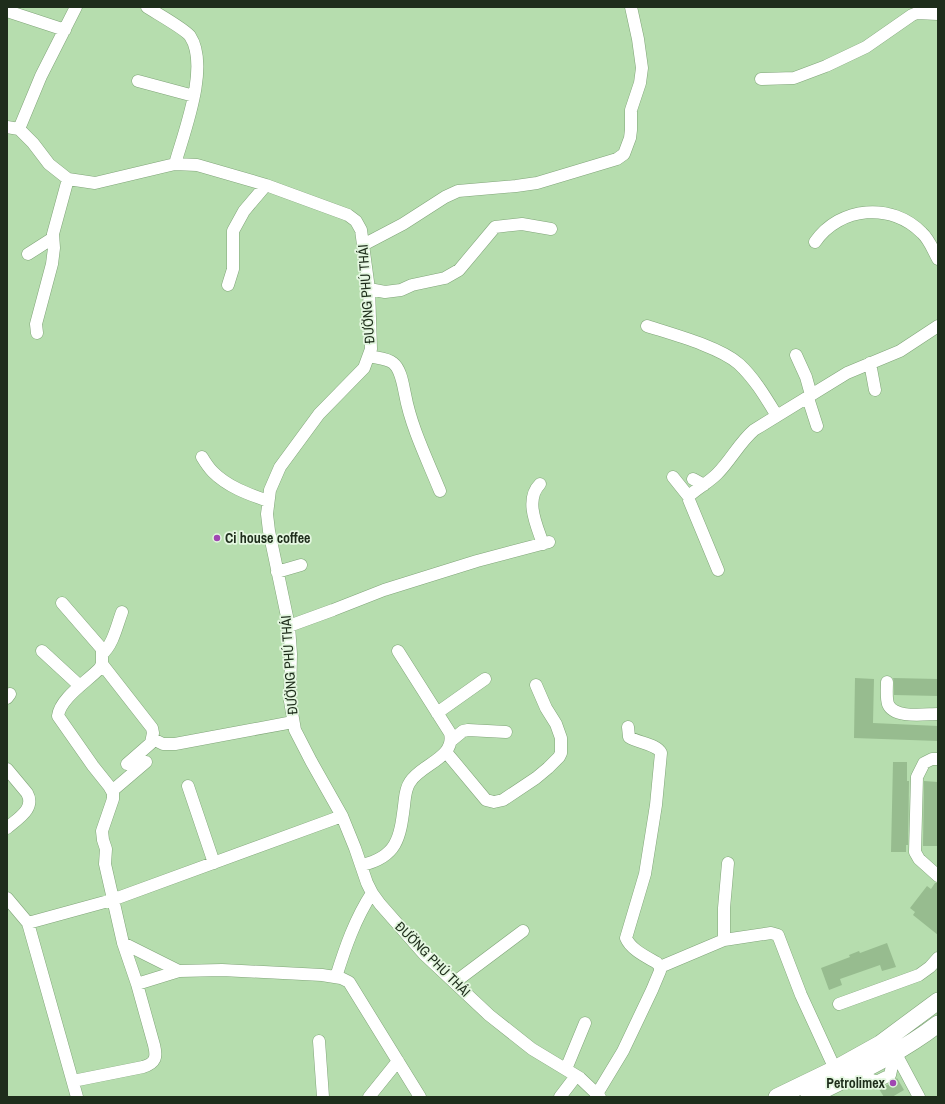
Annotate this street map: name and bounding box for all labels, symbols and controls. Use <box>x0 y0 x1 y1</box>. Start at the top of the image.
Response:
street label: ĐƯỜNG PHÚ THÁI <box>354 244 378 344</box>
place label: Ci house coffee <box>225 529 310 547</box>
marker: Ci house coffee <box>212 533 222 543</box>
street label: ĐƯỜNG PHÚ THÁI <box>277 615 301 715</box>
street label: ĐƯỜNG PHÚ THÁI <box>392 918 474 1000</box>
place label: Petrolimex <box>826 1074 886 1092</box>
marker: Petrolimex <box>888 1078 898 1088</box>

